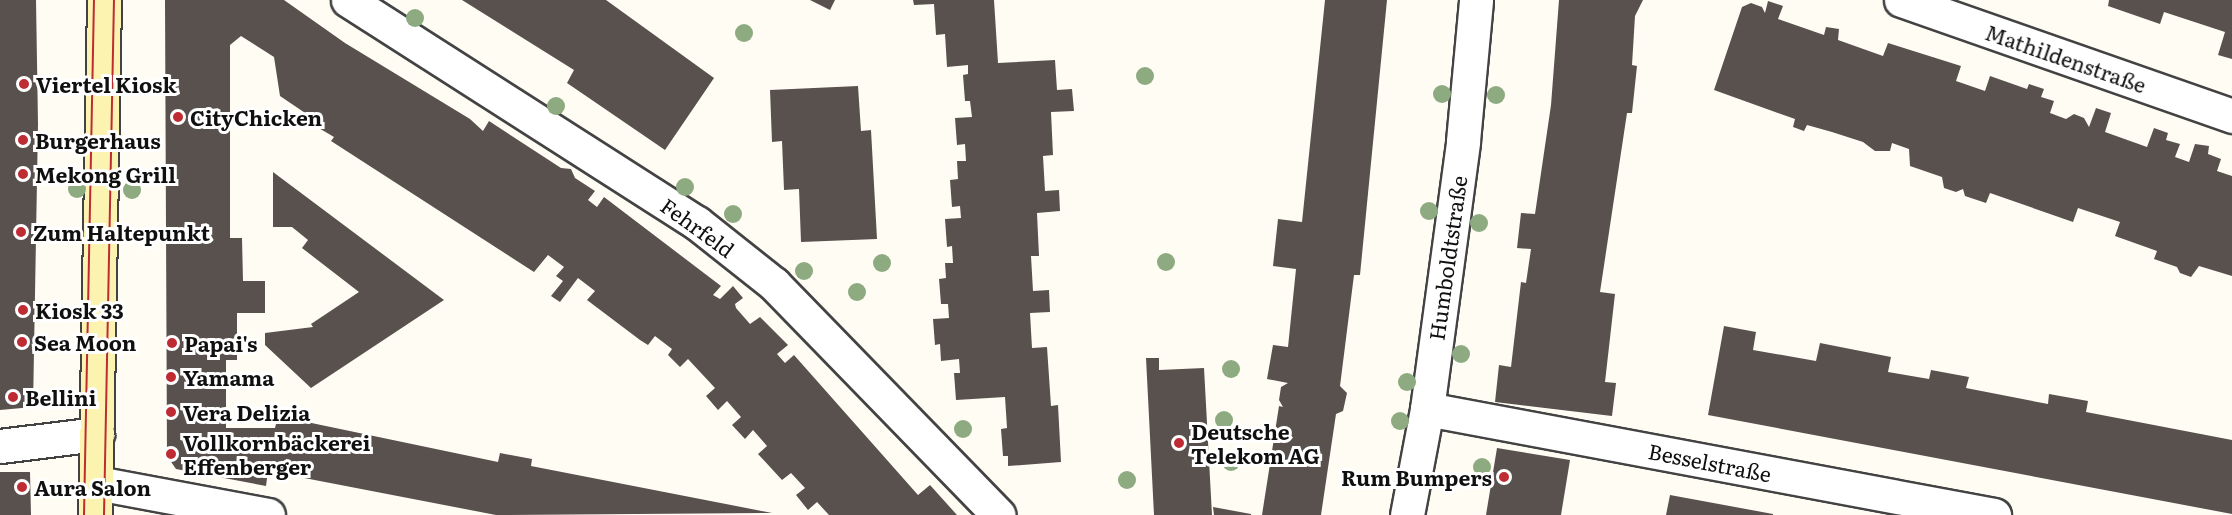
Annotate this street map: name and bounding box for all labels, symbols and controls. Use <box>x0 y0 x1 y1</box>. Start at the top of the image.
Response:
street label: Mathildenstraße <box>1982 19 2150 97</box>
place label: Viertel Kiosk <box>36 71 177 97</box>
marker: Viertel Kiosk <box>17 77 31 91</box>
place label: CityChicken <box>190 104 322 130</box>
marker: CityChicken <box>171 110 185 124</box>
place label: Burgerhaus <box>35 127 161 153</box>
marker: Burgerhaus <box>16 133 30 147</box>
place label: Mekong Grill <box>35 161 176 187</box>
marker: Mekong Grill <box>16 167 30 181</box>
street label: Humboldtstraße <box>1423 174 1471 342</box>
street label: Fehrfeld <box>656 192 740 262</box>
place label: Zum Haltepunkt <box>33 219 210 245</box>
marker: Zum Haltepunkt <box>14 225 28 239</box>
place label: Kiosk 33 <box>35 297 124 323</box>
marker: Kiosk 33 <box>16 303 30 317</box>
place label: Sea Moon <box>34 329 136 355</box>
place label: Papai's <box>184 330 258 356</box>
marker: Sea Moon <box>15 335 29 349</box>
marker: Papai's <box>165 336 179 350</box>
place label: Yamama <box>183 364 274 390</box>
marker: Yamama <box>164 370 178 384</box>
place label: Bellini <box>25 384 96 410</box>
marker: Bellini <box>6 390 20 404</box>
place label: Vera Delizia <box>183 399 310 425</box>
marker: Vera Delizia <box>164 405 178 419</box>
place label: Deutsche Telekom AG <box>1191 418 1320 468</box>
place label: Vollkornbäckerei Effenberger <box>183 429 370 479</box>
marker: Deutsche Telekom AG <box>1172 436 1186 450</box>
street label: Besselstraße <box>1646 438 1774 486</box>
marker: Vollkornbäckerei Effenberger <box>164 447 178 461</box>
place label: Rum Bumpers <box>1341 464 1492 490</box>
marker: Rum Bumpers <box>1497 470 1511 484</box>
place label: Aura Salon <box>34 474 151 500</box>
marker: Aura Salon <box>15 480 29 494</box>

